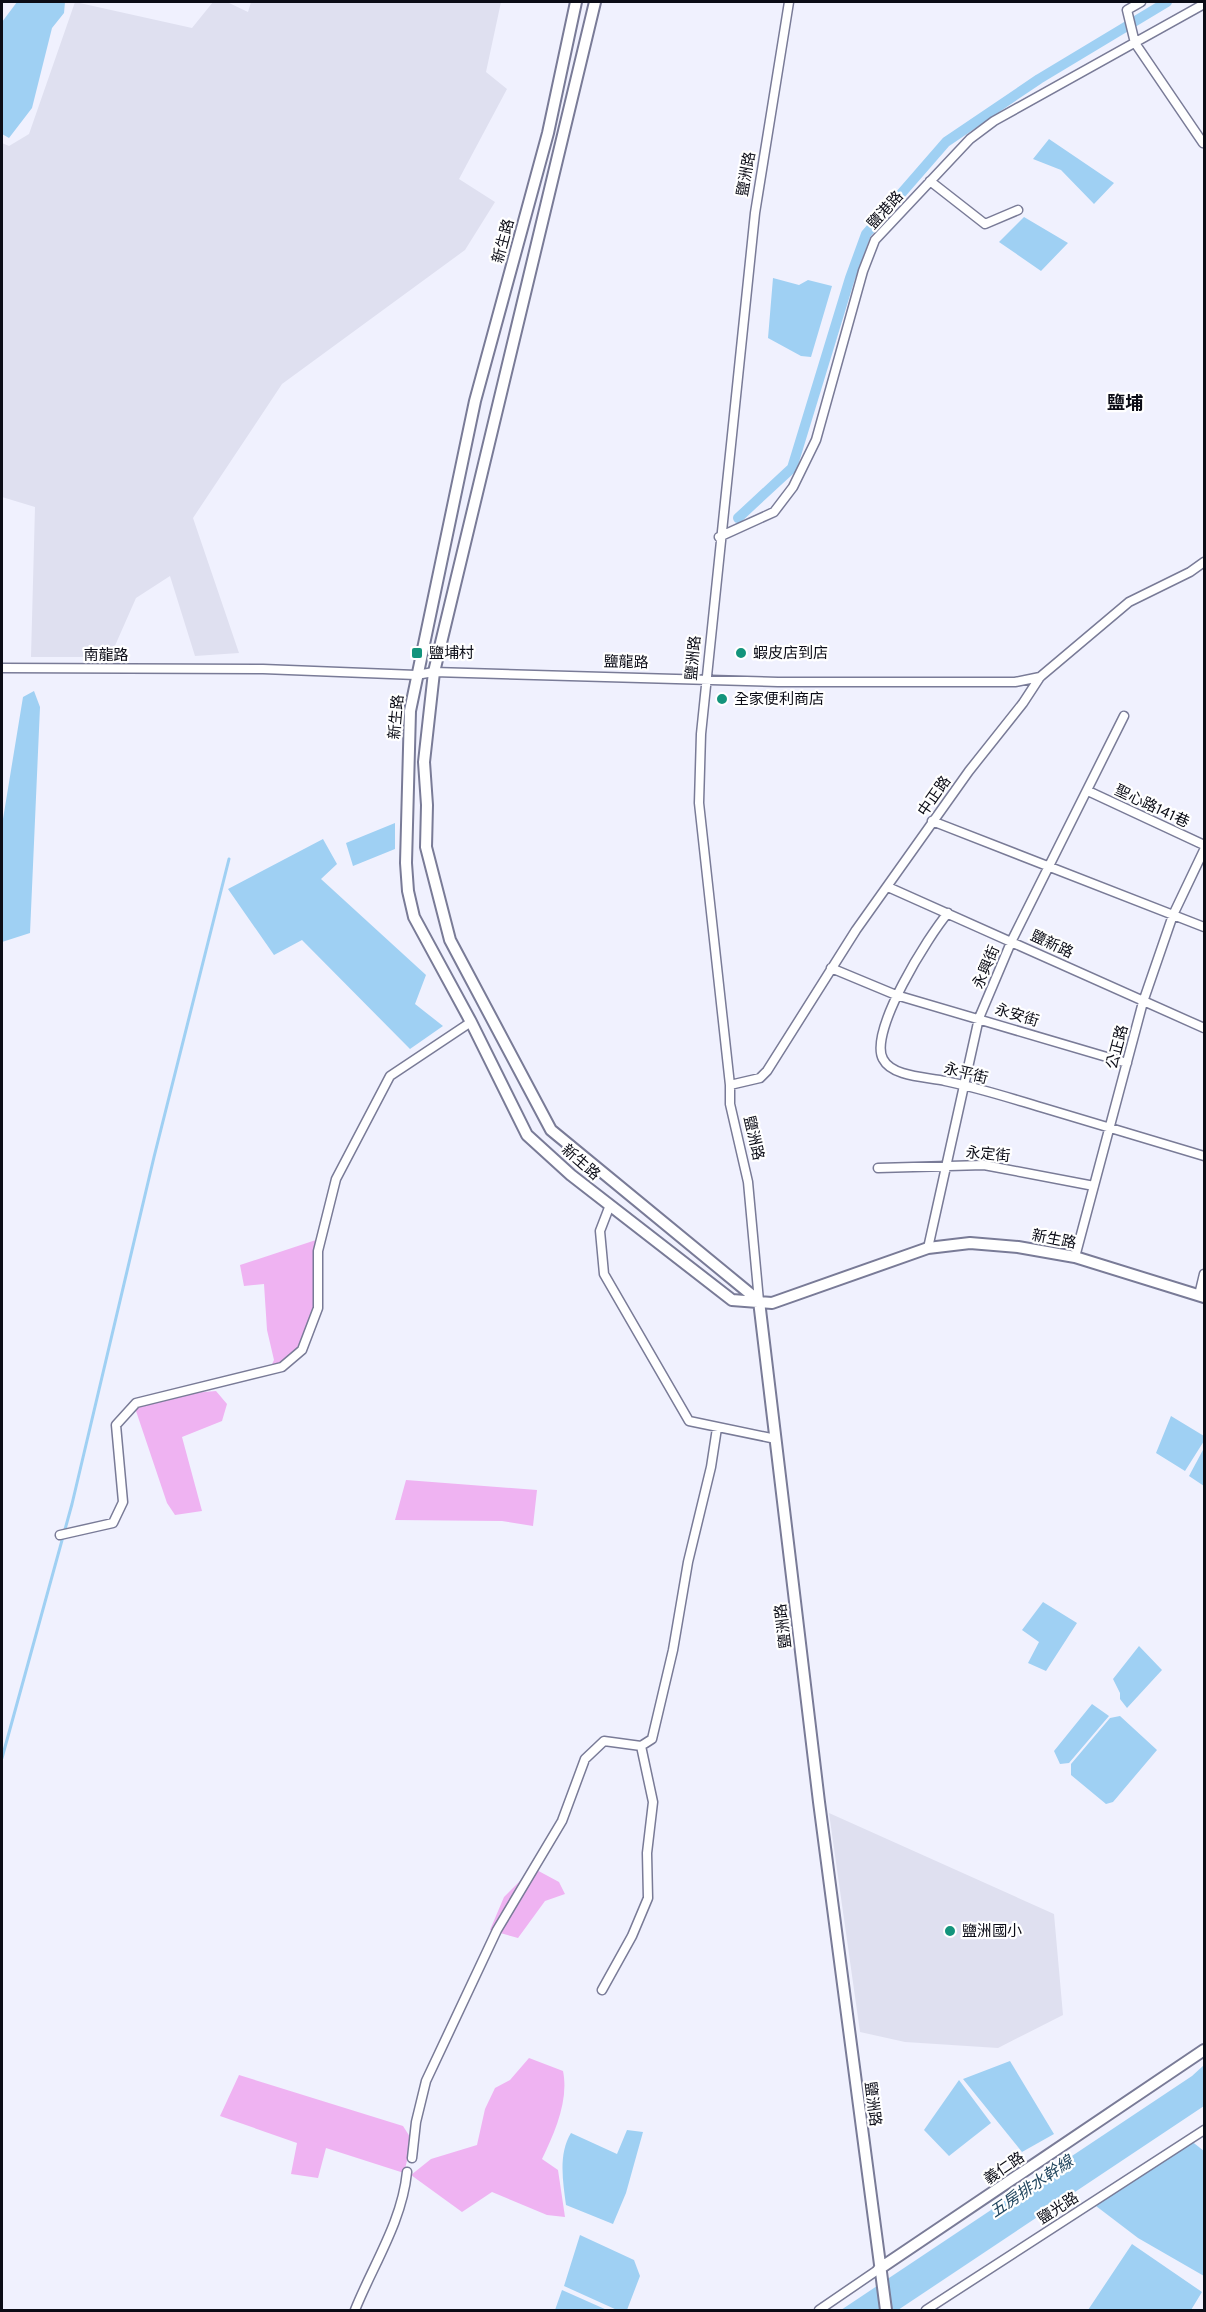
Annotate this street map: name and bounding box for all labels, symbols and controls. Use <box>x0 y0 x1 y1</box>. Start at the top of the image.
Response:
street label: 鹽洲路 <box>733 150 761 198</box>
street label: 鹽港路 <box>864 188 908 234</box>
street label: 新生路 <box>489 217 519 266</box>
district label: 鹽埔 <box>1107 393 1143 416</box>
street label: 鹽洲路 <box>682 635 706 681</box>
place label: 鹽埔村 <box>429 644 474 664</box>
place label: 蝦皮店到店 <box>753 645 828 664</box>
street label: 南龍路 <box>83 646 129 666</box>
marker: 鹽埔村 <box>410 646 424 660</box>
marker: 蝦皮店到店 <box>734 646 748 660</box>
street label: 鹽龍路 <box>603 653 649 673</box>
place label: 全家便利商店 <box>734 691 824 710</box>
marker: 全家便利商店 <box>715 692 729 706</box>
street label: 新生路 <box>386 694 409 740</box>
street label: 中正路 <box>915 773 956 821</box>
street label: 聖心路141巷 <box>1111 782 1192 833</box>
street label: 鹽新路 <box>1027 927 1076 963</box>
street label: 永興街 <box>970 943 1005 992</box>
street label: 永安街 <box>992 1001 1041 1032</box>
street label: 公正路 <box>1103 1023 1133 1072</box>
street label: 永平街 <box>941 1060 990 1089</box>
street label: 鹽洲路 <box>738 1114 768 1162</box>
street label: 新生路 <box>557 1141 603 1185</box>
street label: 永定街 <box>965 1144 1011 1167</box>
street label: 新生路 <box>1030 1227 1078 1254</box>
street label: 鹽洲路 <box>771 1602 797 1649</box>
place label: 鹽洲國小 <box>962 1922 1022 1942</box>
marker: 鹽洲國小 <box>943 1924 957 1938</box>
street label: 鹽洲路 <box>859 2081 885 2128</box>
street label: 義仁路 <box>981 2149 1029 2190</box>
water label: 五房排水幹線 <box>987 2151 1079 2223</box>
street label: 鹽光路 <box>1035 2189 1083 2229</box>

